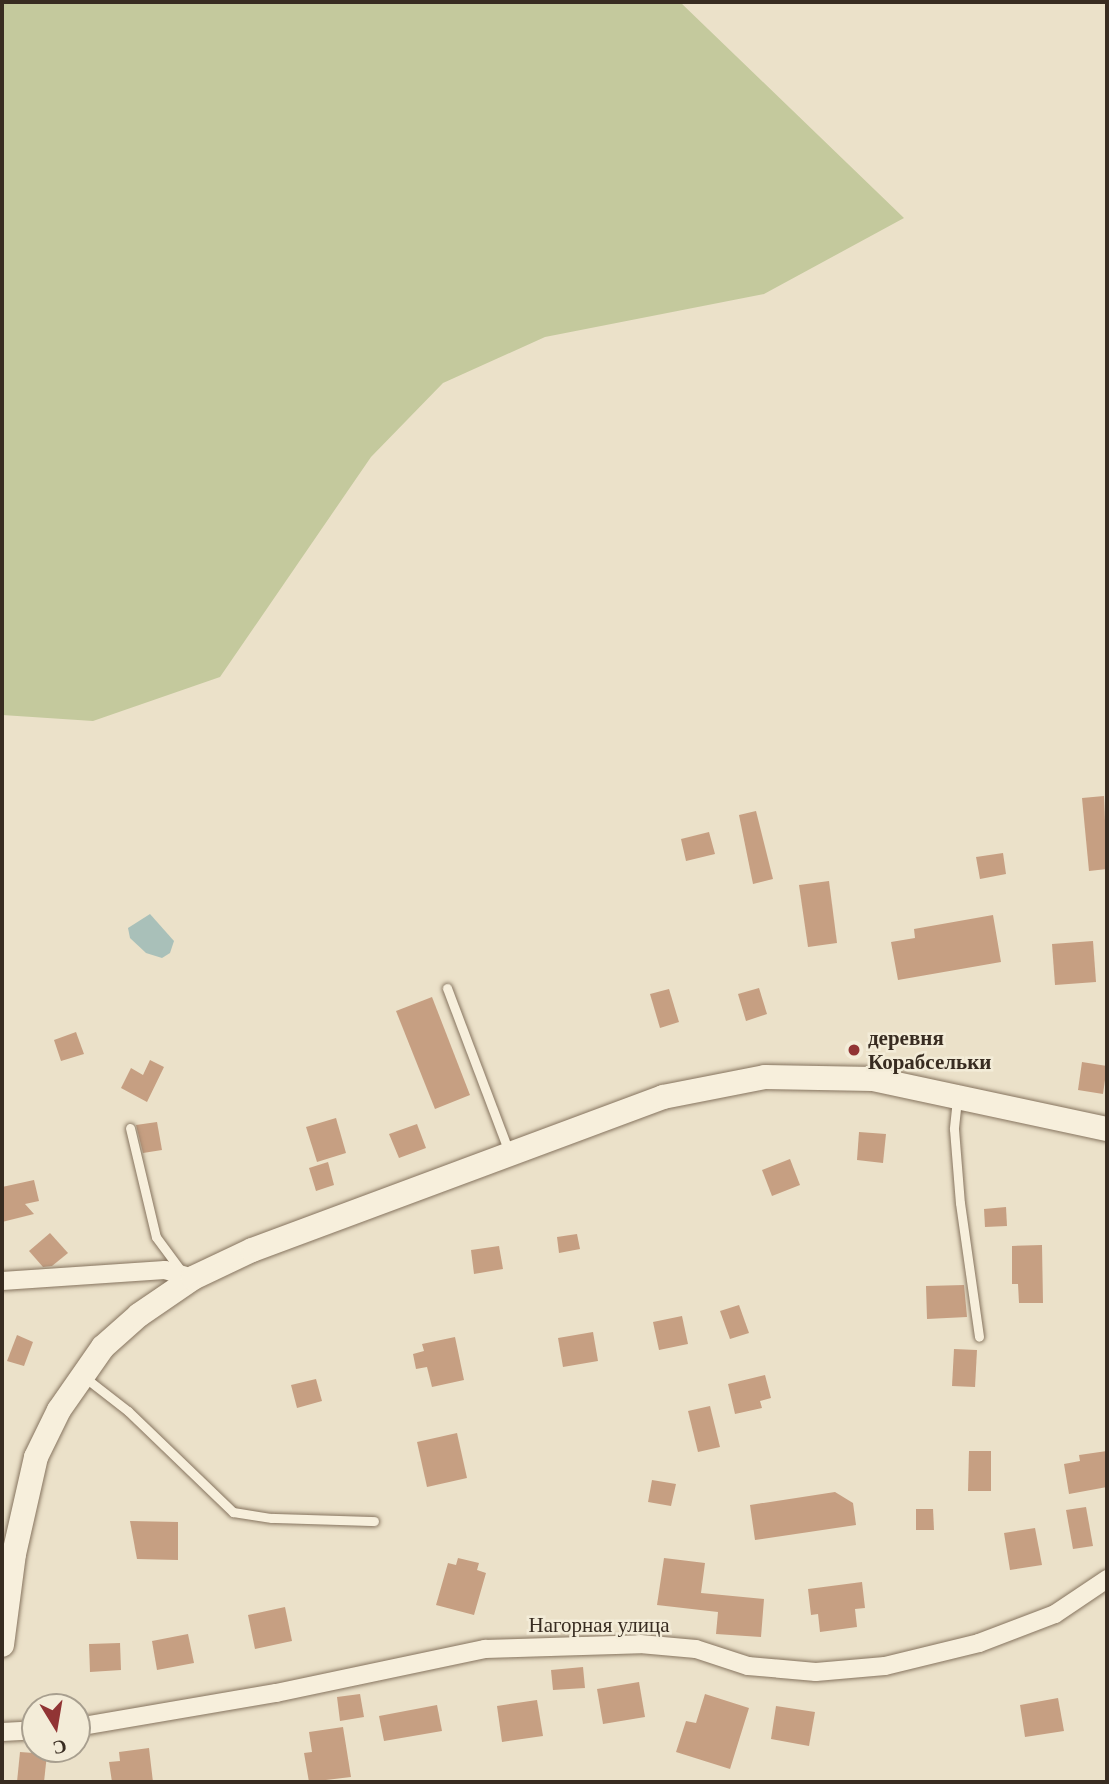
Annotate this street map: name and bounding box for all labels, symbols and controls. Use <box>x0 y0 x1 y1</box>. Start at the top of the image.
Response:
place label: деревня Корабсельки <box>868 1025 991 1075</box>
marker: деревня Корабсельки <box>846 1042 862 1058</box>
street label: Нагорная улица <box>529 1612 669 1638</box>
north arrow <box>21 1693 91 1763</box>
text: С <box>51 1736 68 1759</box>

